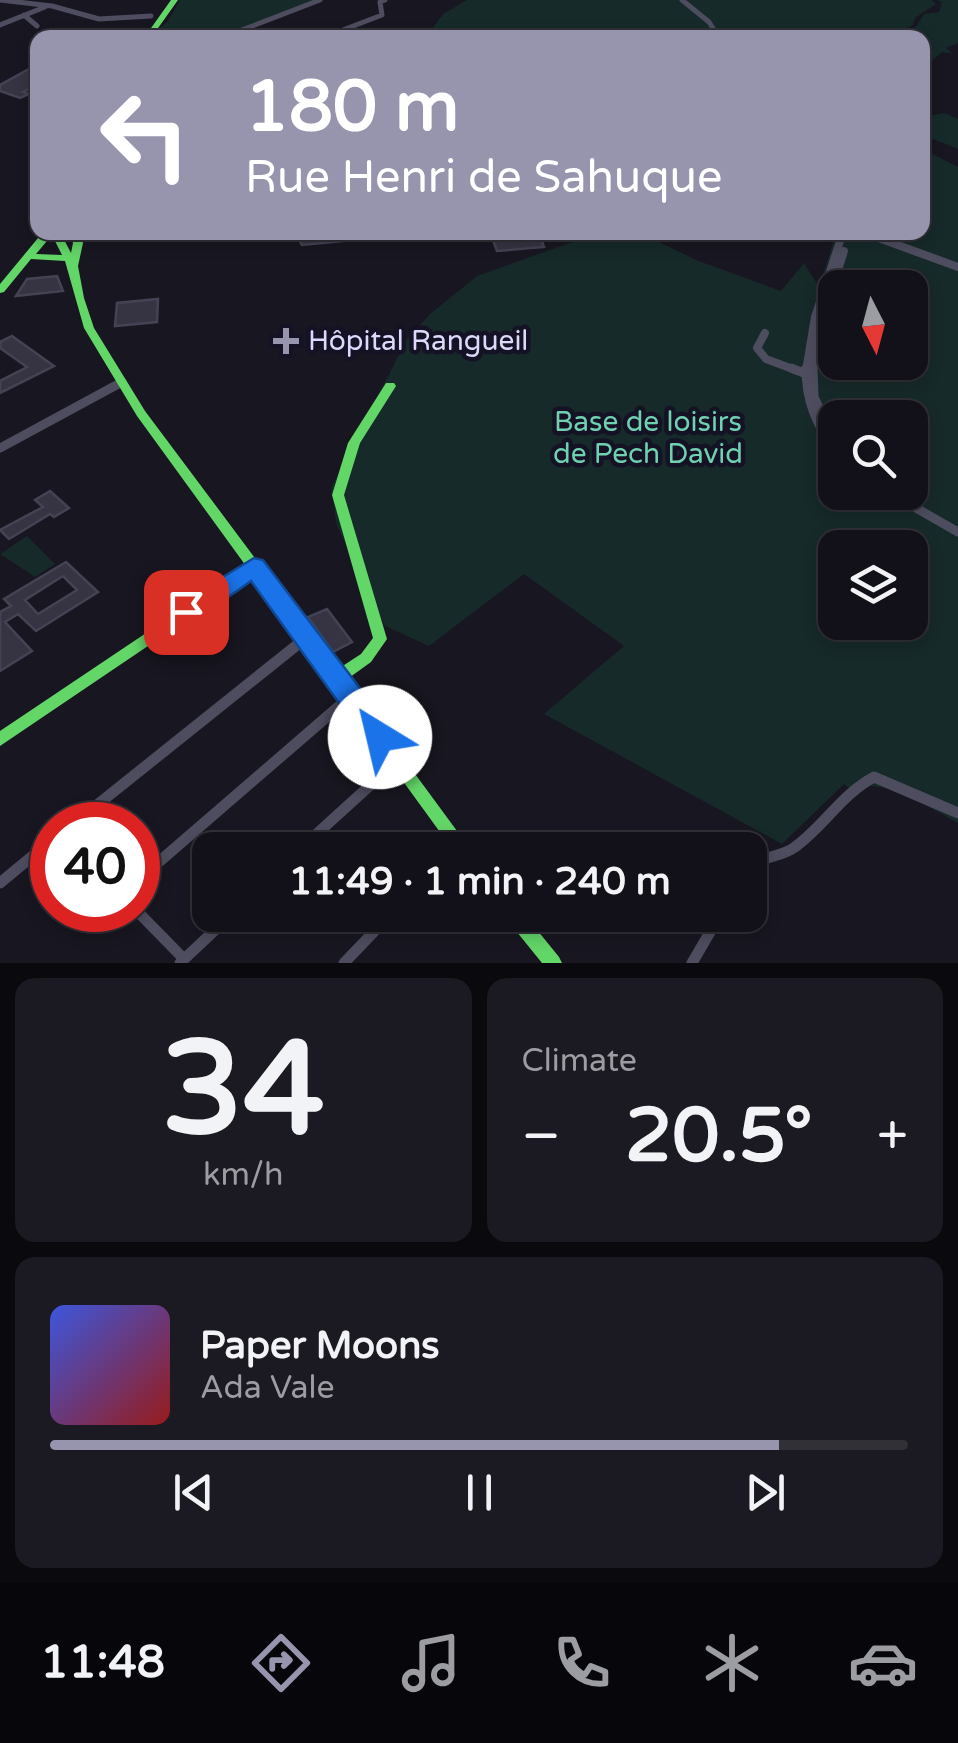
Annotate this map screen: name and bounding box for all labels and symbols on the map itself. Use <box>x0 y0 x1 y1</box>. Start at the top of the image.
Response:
north arrow <box>818 270 928 380</box>
place label: Hôpital Rangueil <box>308 324 528 358</box>
marker: Hôpital Rangueil <box>273 328 299 354</box>
park label: Base de loisirs de Pech David <box>553 405 743 471</box>
pin <box>144 570 229 655</box>
position arrow <box>328 685 432 789</box>
speed limit sign: 40 <box>30 802 160 932</box>

